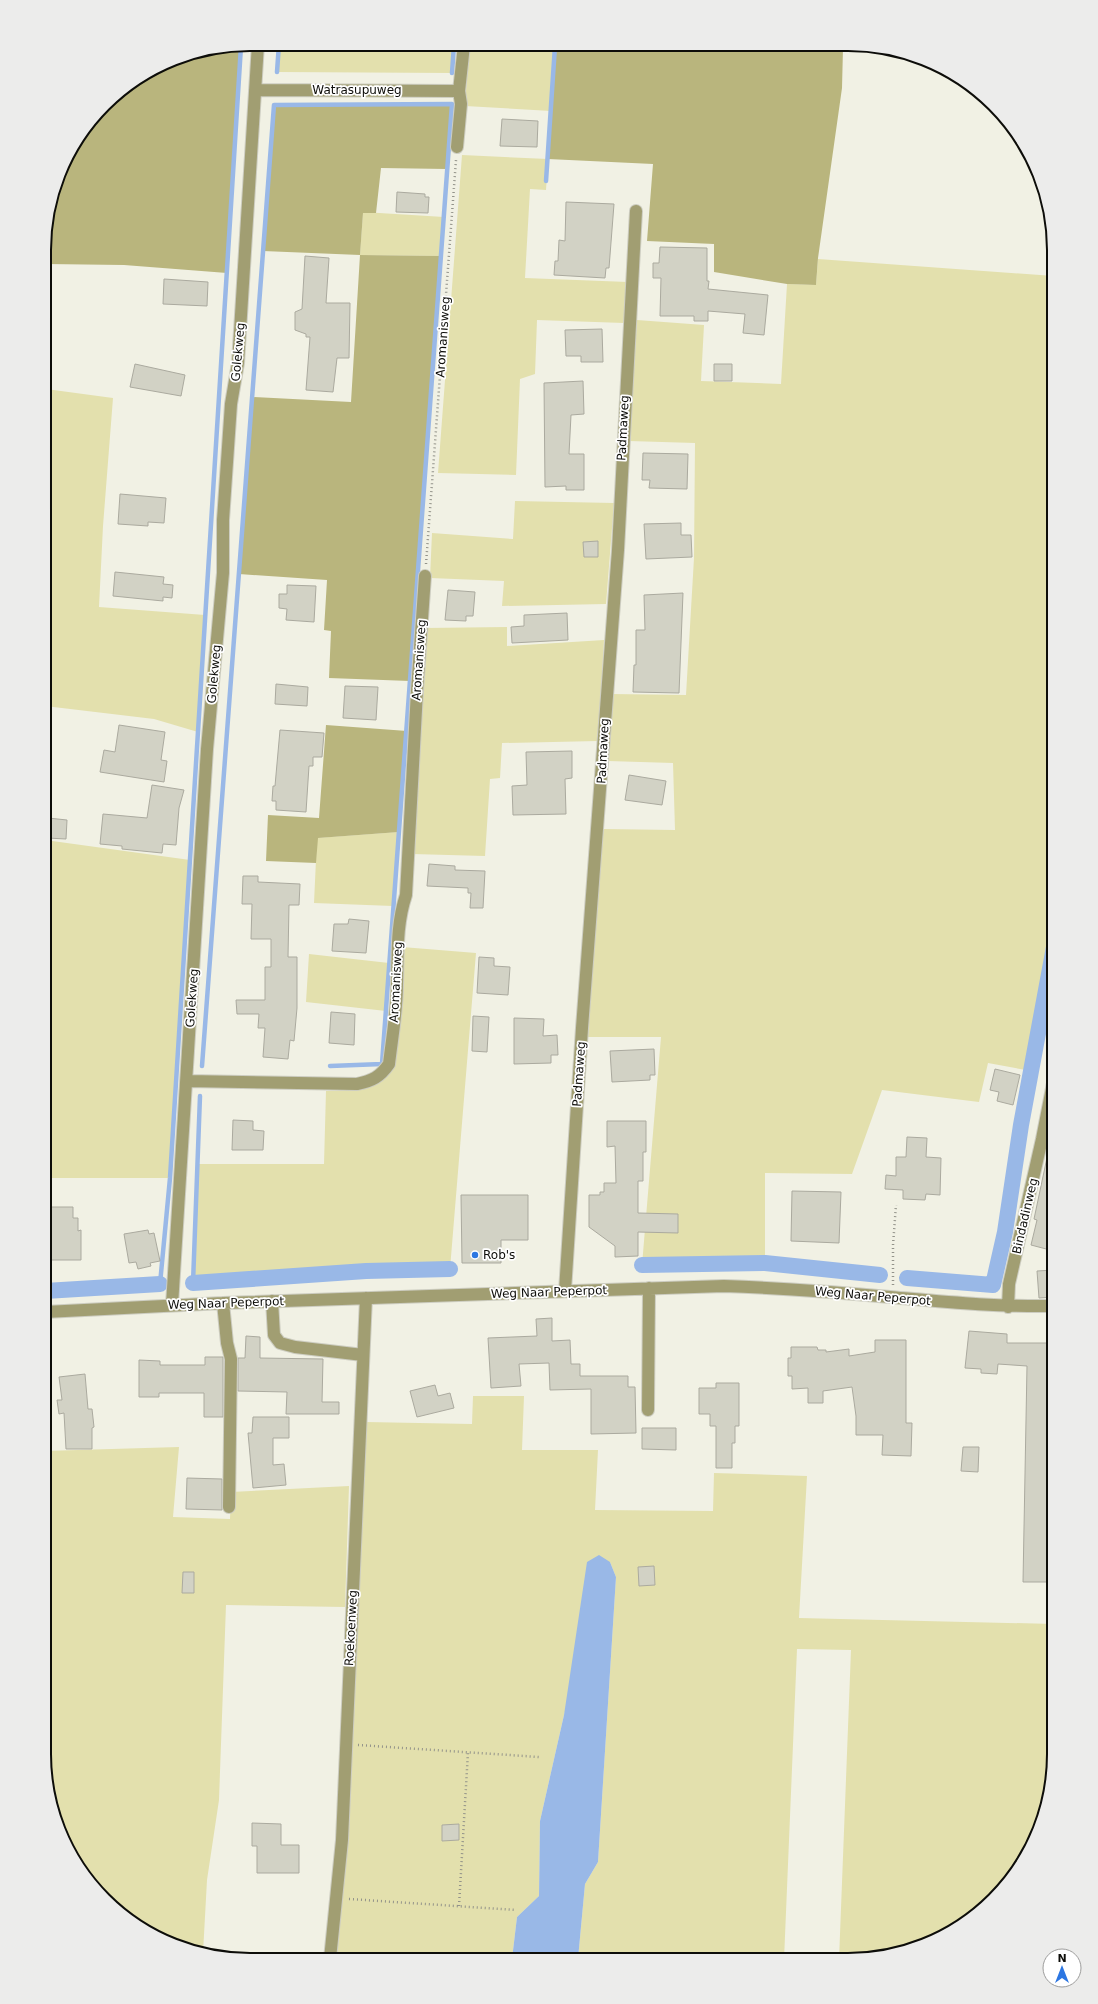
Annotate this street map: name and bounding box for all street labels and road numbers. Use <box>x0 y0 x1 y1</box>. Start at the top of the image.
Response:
street label: Watrasupuweg <box>312 83 402 97</box>
street label: Aromanisweg <box>433 296 453 378</box>
street label: Golekweg <box>228 322 248 382</box>
street label: Padmaweg <box>614 395 632 461</box>
street label: Aromanisweg <box>409 619 429 701</box>
street label: Golekweg <box>204 644 224 704</box>
street label: Padmaweg <box>594 718 612 784</box>
street label: Aromanisweg <box>387 941 405 1023</box>
street label: Golekweg <box>183 968 201 1028</box>
street label: Padmaweg <box>570 1041 588 1107</box>
street label: Bindadinweg <box>1009 1177 1041 1255</box>
street label: Weg Naar Peperpot <box>491 1283 608 1301</box>
street label: Weg Naar Peperpot <box>815 1284 932 1308</box>
street label: Weg Naar Peperpot <box>168 1294 285 1312</box>
street label: Roekoenweg <box>342 1590 360 1666</box>

